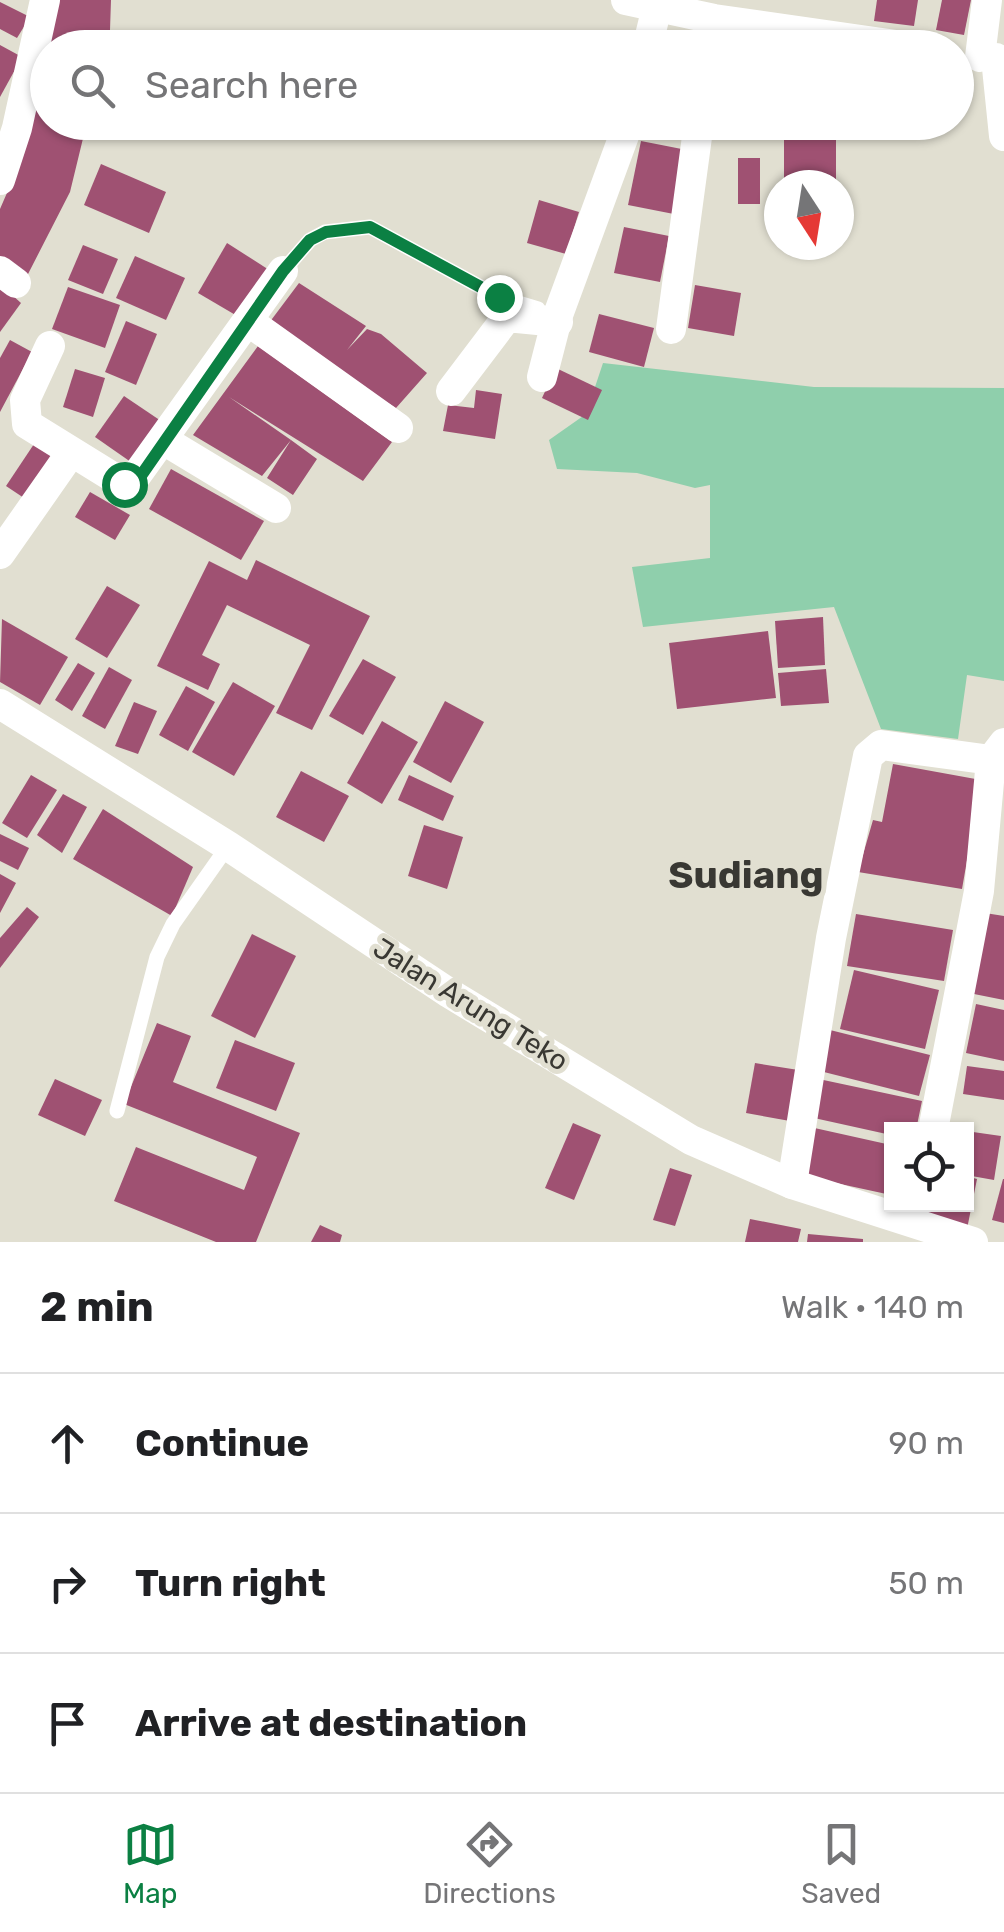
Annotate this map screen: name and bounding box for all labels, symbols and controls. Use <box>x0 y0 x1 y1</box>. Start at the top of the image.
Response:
search box <box>30 30 974 140</box>
icon: search <box>65 58 120 113</box>
text: Search here <box>145 62 358 108</box>
north arrow <box>764 170 854 260</box>
route end <box>477 275 523 321</box>
route start <box>102 462 148 508</box>
district label: Sudiang <box>668 852 824 898</box>
street label: Jalan Arung Teko <box>367 931 574 1078</box>
map controls <box>884 1122 974 1212</box>
button: locate <box>884 1122 974 1212</box>
text: 2 min <box>40 1282 154 1332</box>
text: Walk · 140 m <box>781 1288 964 1326</box>
icon: ahead <box>40 1416 95 1471</box>
text: Continue <box>135 1420 309 1466</box>
text: 90 m <box>888 1424 964 1462</box>
icon: right <box>40 1556 95 1611</box>
text: Turn right <box>135 1560 326 1606</box>
text: 50 m <box>888 1564 964 1602</box>
icon: arrive <box>40 1696 95 1751</box>
text: Arrive at destination <box>135 1700 527 1746</box>
tab: Map <box>123 1817 178 1910</box>
tab: Directions <box>423 1817 556 1910</box>
tab: Saved <box>801 1817 881 1910</box>

